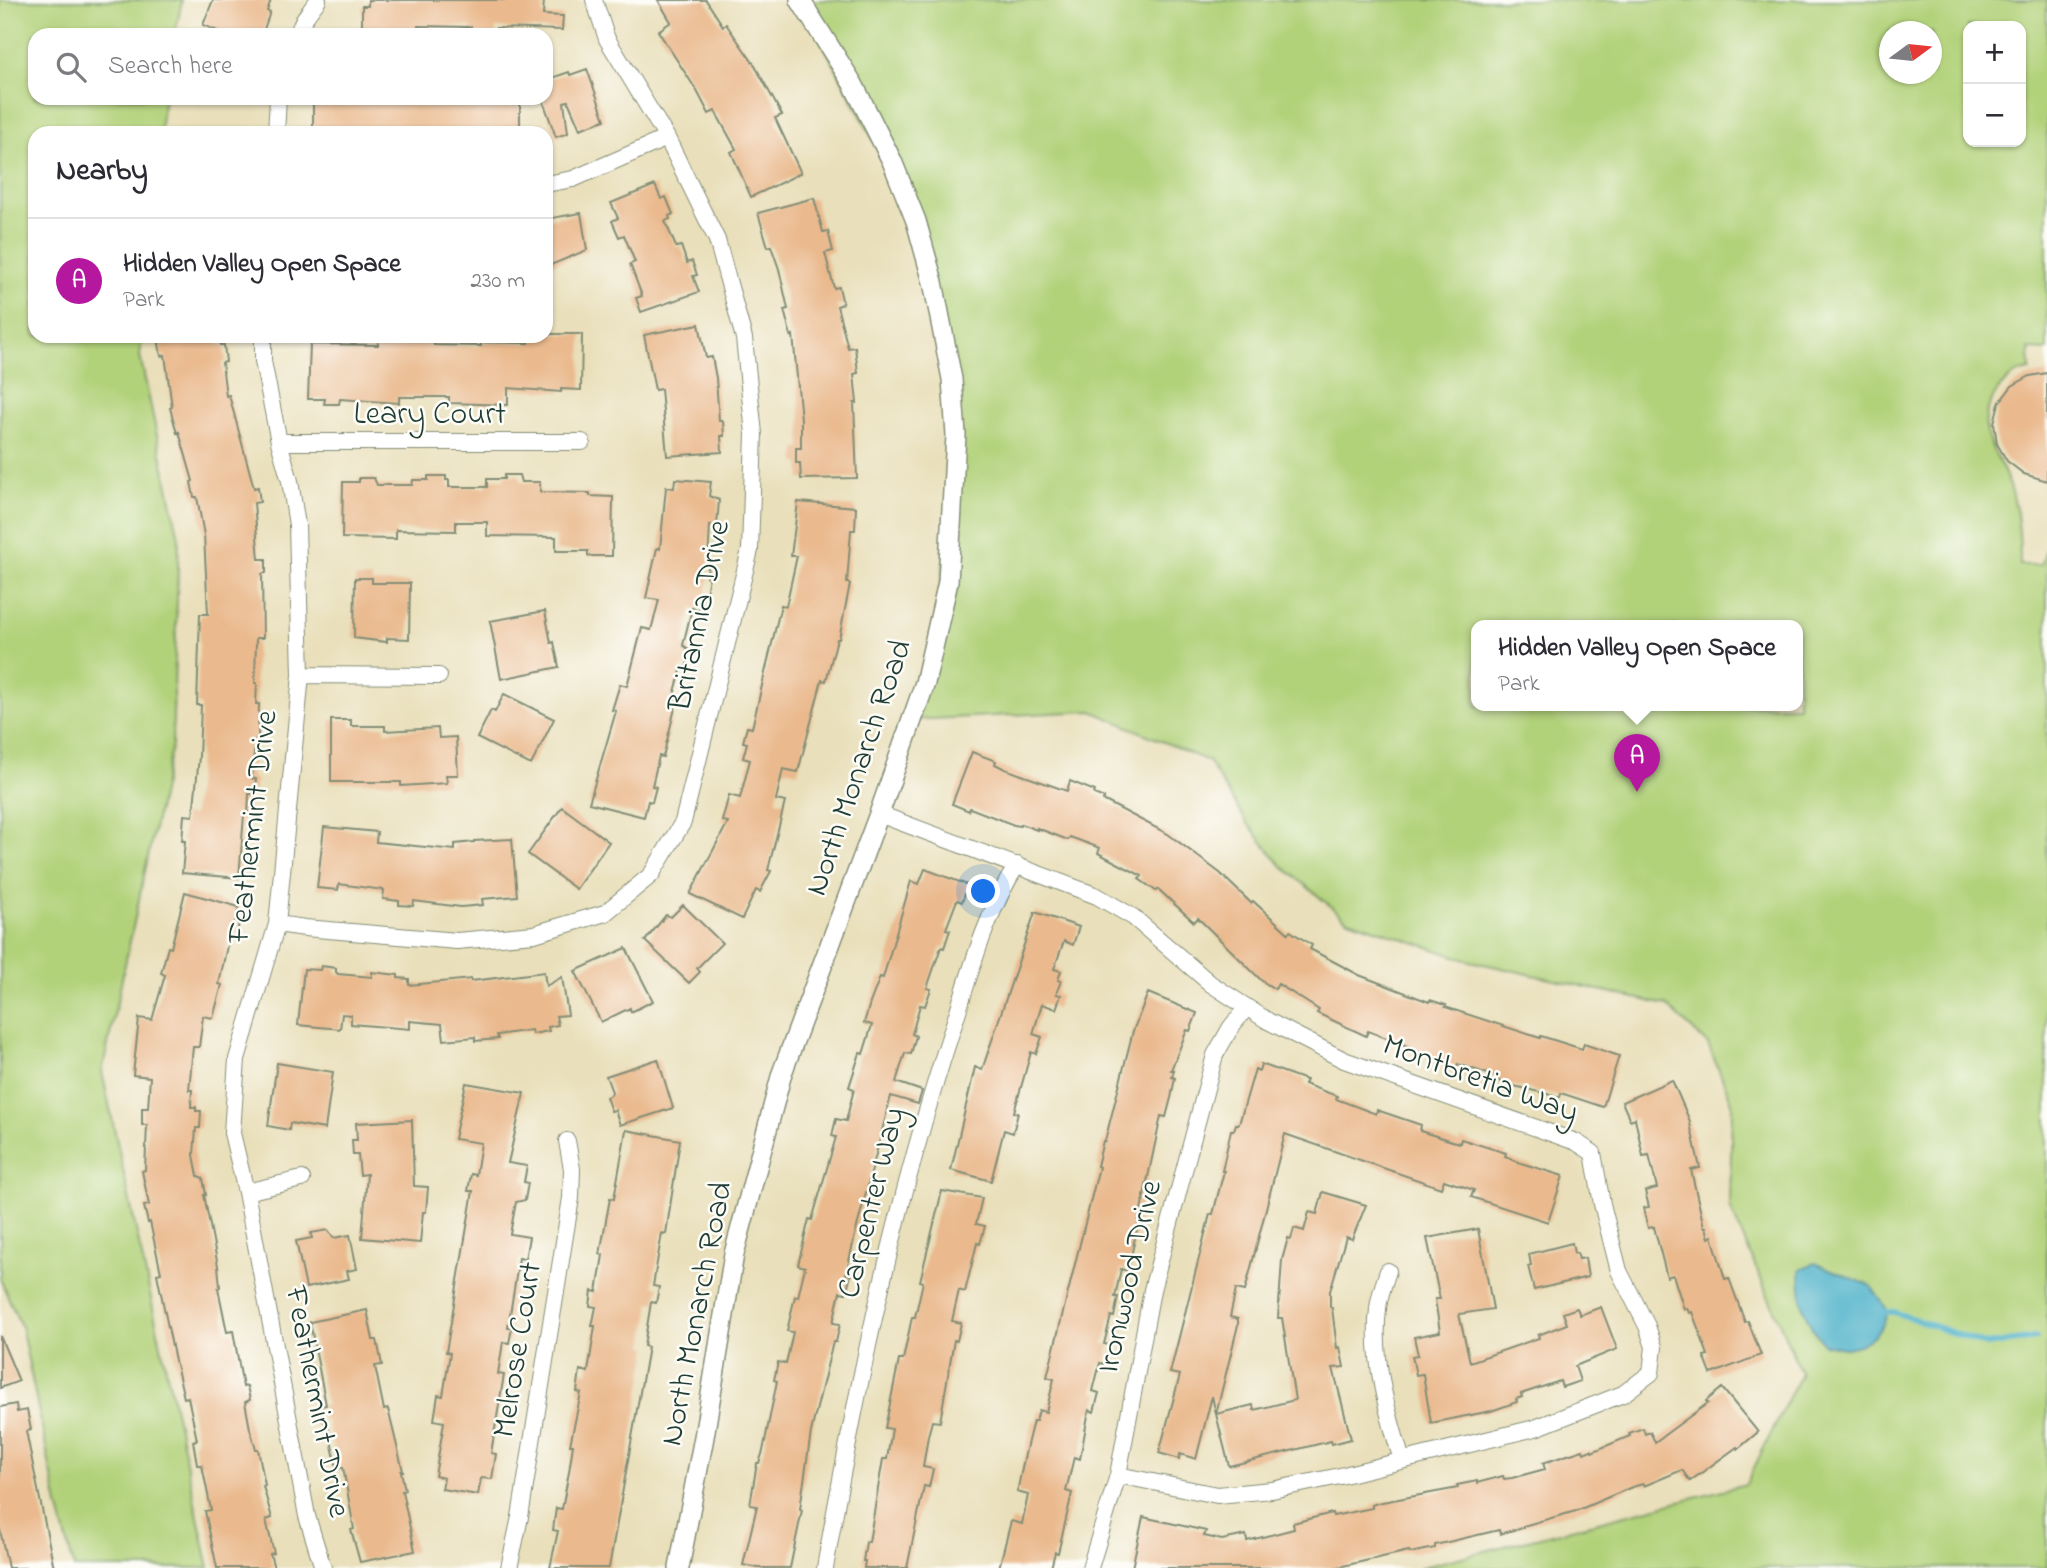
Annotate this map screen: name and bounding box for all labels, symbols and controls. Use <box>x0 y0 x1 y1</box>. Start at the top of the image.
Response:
north arrow <box>1879 21 1942 84</box>
map controls <box>1963 21 2026 147</box>
button: + <box>1963 21 2026 84</box>
search box <box>28 28 553 105</box>
icon: search <box>52 48 90 86</box>
text: Search here <box>108 48 233 86</box>
button: − <box>1963 84 2026 147</box>
text: Nearby <box>56 150 148 194</box>
text: Hidden Valley Open Space <box>123 246 401 284</box>
text: A <box>72 265 86 298</box>
text: 230 m <box>471 265 525 298</box>
text: Park <box>123 284 165 317</box>
street label: Leary Court <box>354 392 506 439</box>
street label: Britannia Drive <box>658 515 744 717</box>
popup <box>1471 620 1803 711</box>
text: Hidden Valley Open Space <box>1498 630 1776 668</box>
street label: North Monarch Road <box>794 634 926 902</box>
text: Park <box>1498 668 1540 701</box>
street label: Feathermint Drive <box>216 707 292 947</box>
pin: A <box>1614 734 1660 792</box>
your location <box>966 874 1000 908</box>
street label: Montbretia Way <box>1375 1023 1585 1137</box>
street label: Carpenter Way <box>827 1103 919 1303</box>
street label: Ironwood Drive <box>1086 1175 1176 1378</box>
street label: North Monarch Road <box>649 1178 747 1450</box>
street label: Melrose Court <box>482 1258 556 1441</box>
street label: Feathermint Drive <box>270 1281 362 1522</box>

